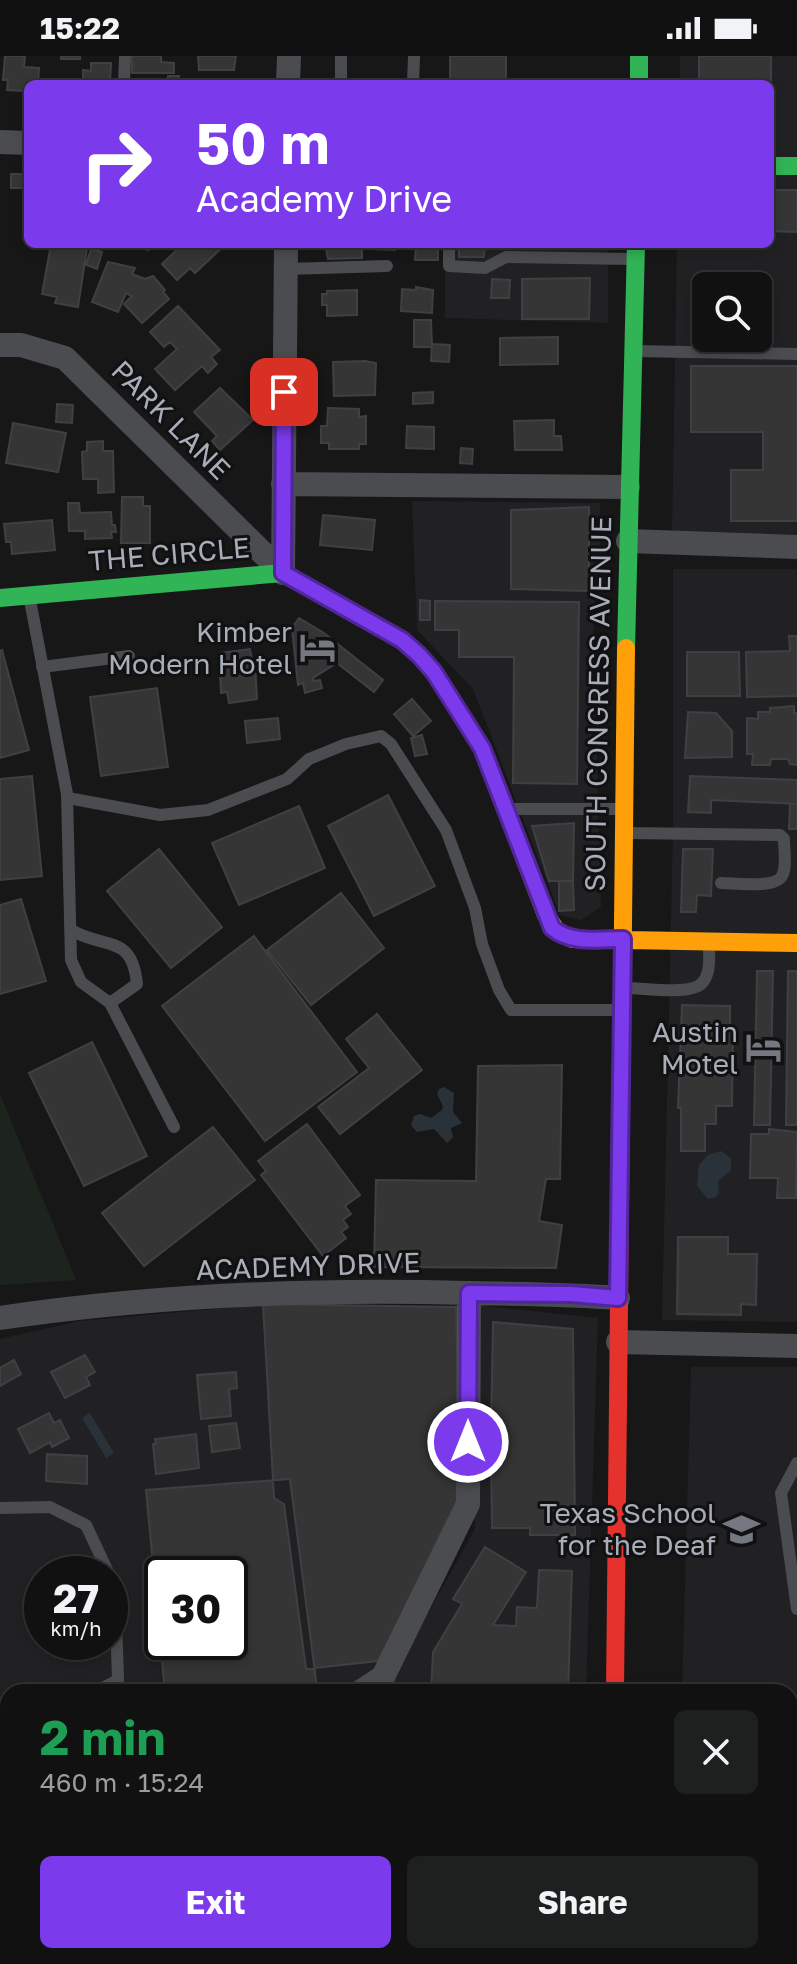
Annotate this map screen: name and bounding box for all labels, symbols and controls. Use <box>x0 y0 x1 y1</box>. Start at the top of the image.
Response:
text: 15:22 <box>40 10 120 46</box>
text: 50 m <box>196 109 330 176</box>
icon: right <box>64 112 168 216</box>
text: Academy Drive <box>196 177 452 220</box>
map controls <box>692 272 772 352</box>
button: search <box>692 272 772 352</box>
street label: PARK LANE <box>105 353 238 486</box>
pin <box>250 358 318 426</box>
icon: arrive <box>262 370 306 414</box>
street label: SOUTH CONGRESS AVENUE <box>578 516 617 892</box>
street label: THE CIRCLE <box>87 530 251 577</box>
place label: Kimber Modern Hotel <box>108 615 292 680</box>
hotel icon: Kimber Modern Hotel <box>299 629 337 667</box>
place label: Austin Motel <box>652 1015 738 1080</box>
hotel icon: Austin Motel <box>745 1029 783 1067</box>
street label: ACADEMY DRIVE <box>195 1245 421 1286</box>
position arrow <box>426 1400 510 1484</box>
place label: Texas School for the Deaf <box>540 1496 716 1561</box>
school or university icon: Texas School for the Deaf <box>723 1510 761 1548</box>
speed limit sign: 30 <box>144 1556 248 1660</box>
text: 27 <box>53 1574 99 1622</box>
text: km/h <box>51 1616 101 1640</box>
text: 2 min <box>40 1708 165 1766</box>
button: close <box>674 1710 758 1794</box>
text: 460 m · 15:24 <box>40 1767 204 1798</box>
button: Exit <box>40 1856 391 1948</box>
button: Share <box>407 1856 758 1948</box>

